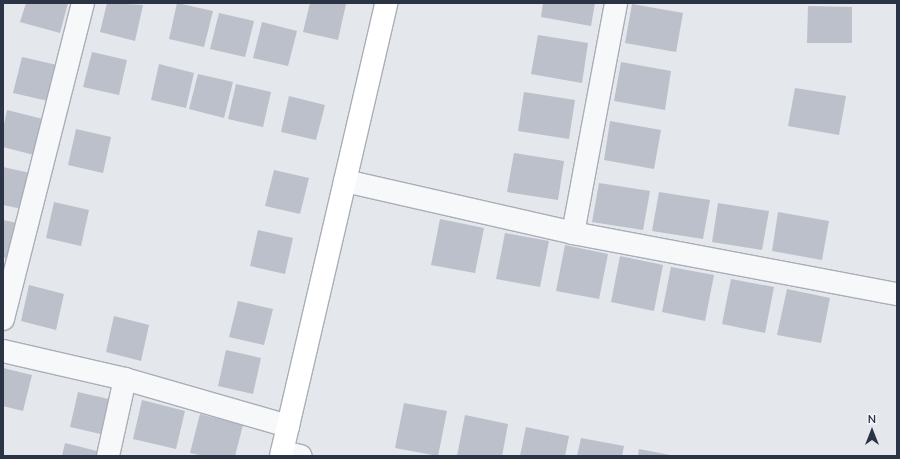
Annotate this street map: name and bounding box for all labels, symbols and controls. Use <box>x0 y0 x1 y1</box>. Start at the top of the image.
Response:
north arrow <box>852 411 892 451</box>
text: N <box>868 412 876 426</box>

